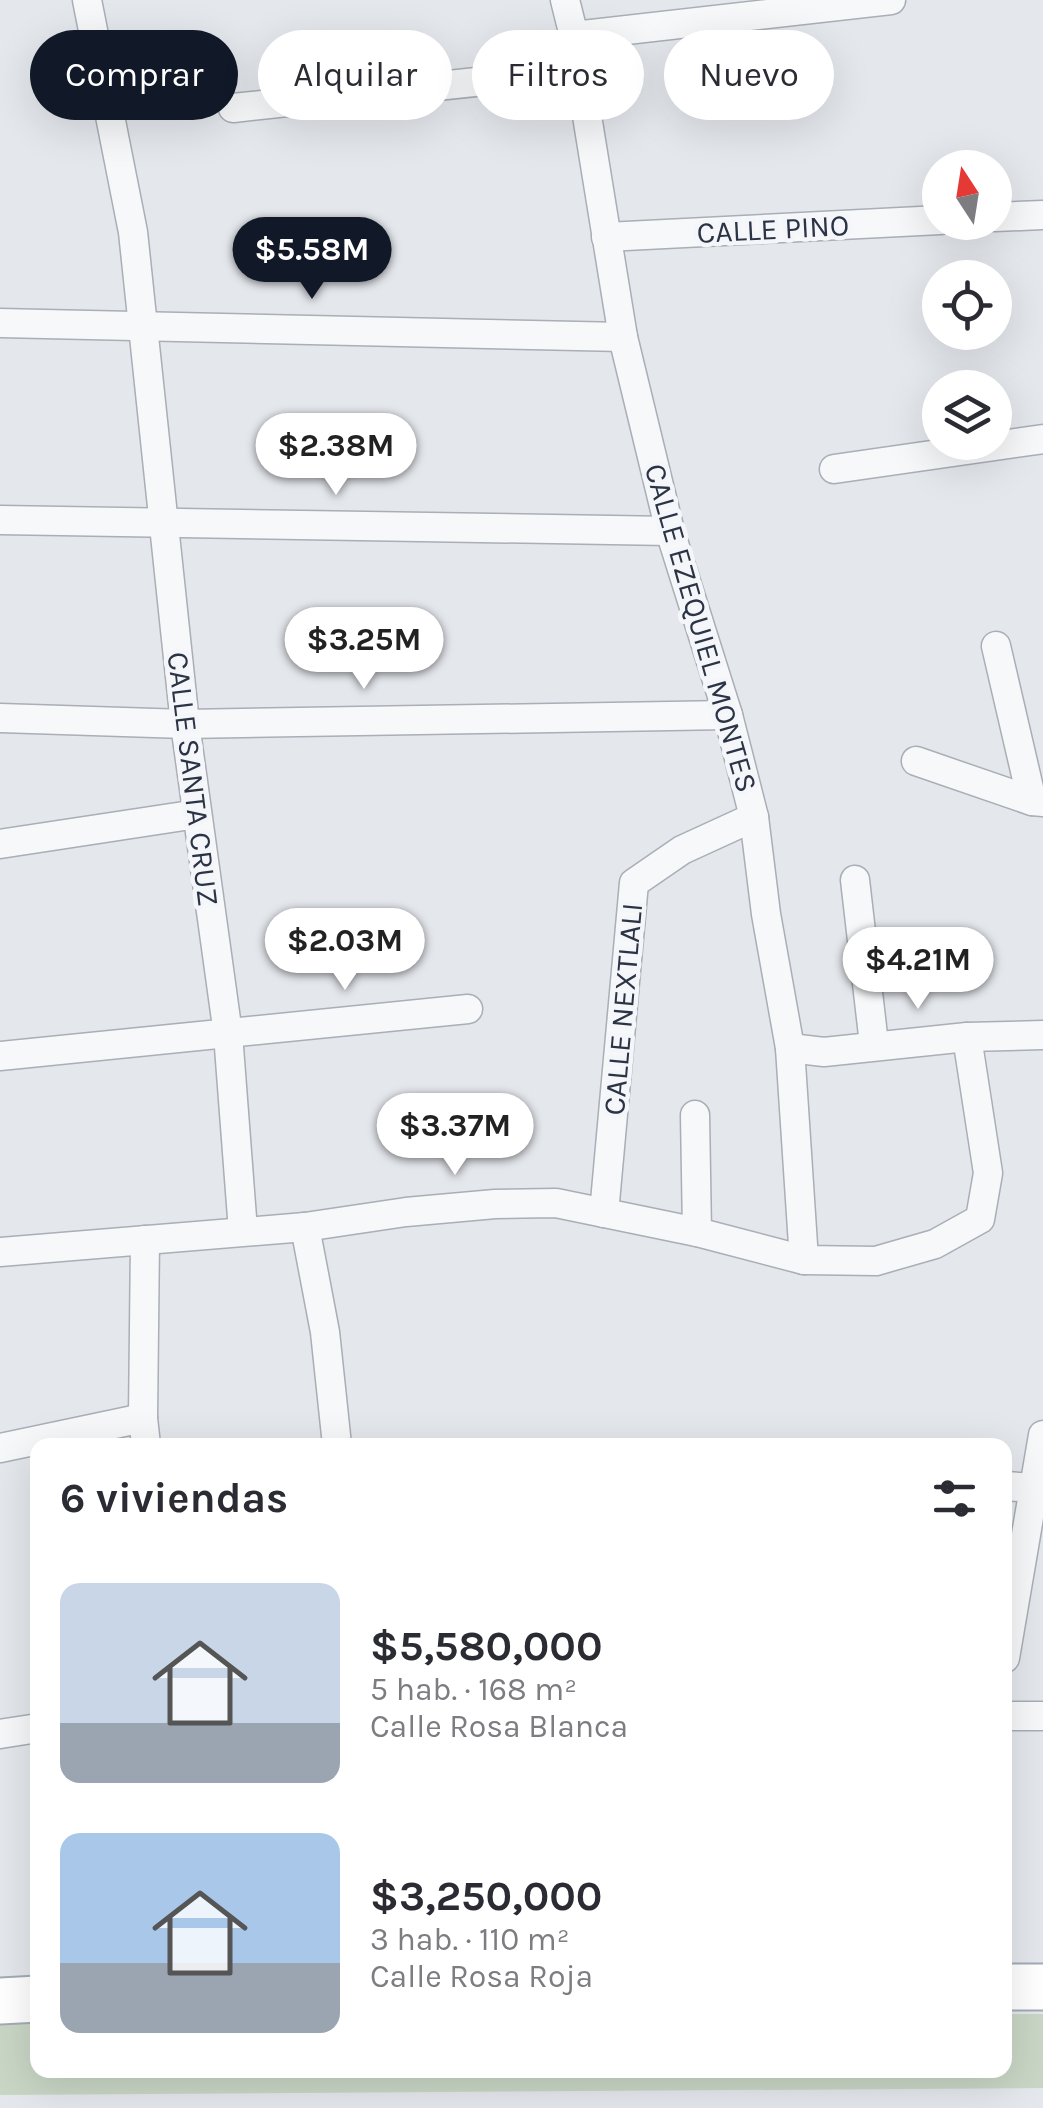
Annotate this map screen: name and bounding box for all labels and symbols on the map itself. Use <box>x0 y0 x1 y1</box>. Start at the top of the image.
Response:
north arrow <box>922 150 1012 240</box>
street label: CALLE PINO <box>696 207 850 251</box>
pin: $5.58M <box>231 217 393 302</box>
pin: $2.38M <box>255 413 417 498</box>
street label: CALLE EZEQUIEL MONTES <box>637 460 765 796</box>
pin: $3.25M <box>283 607 445 692</box>
street label: CALLE SANTA CRUZ <box>160 650 226 908</box>
street label: CALLE NEXTLALI <box>596 901 650 1117</box>
pin: $2.03M <box>264 908 426 993</box>
pin: $4.21M <box>837 927 999 1012</box>
pin: $3.37M <box>374 1093 536 1178</box>

